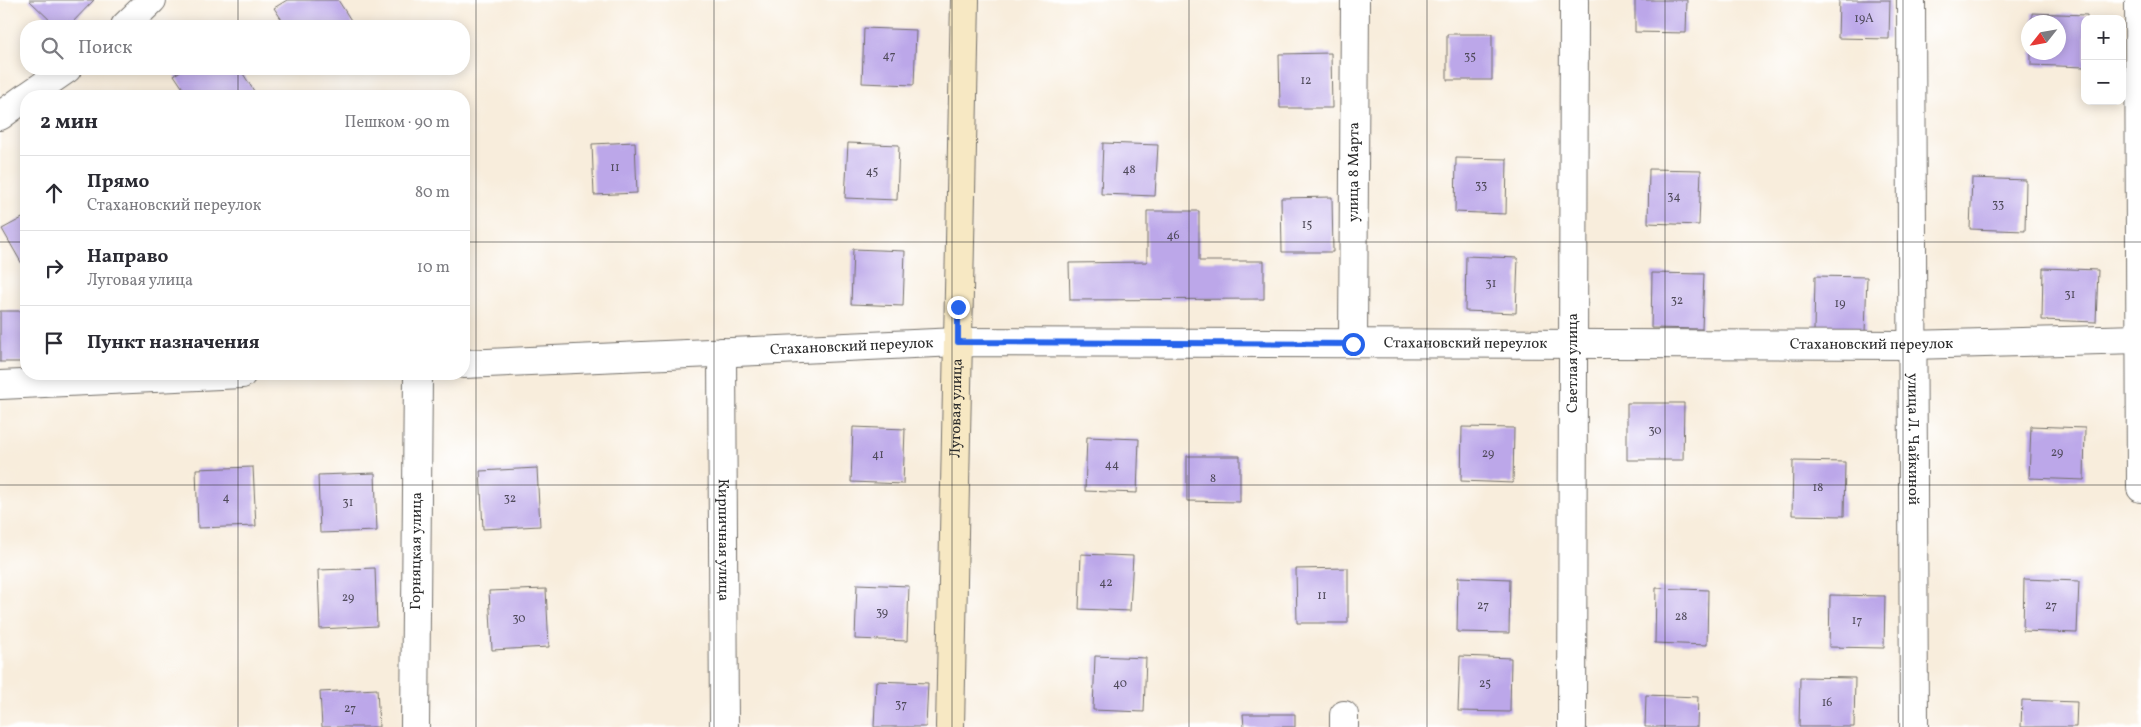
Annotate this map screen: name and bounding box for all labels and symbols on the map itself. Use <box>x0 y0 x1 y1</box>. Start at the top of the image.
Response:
house number: 19А <box>1854 11 1874 27</box>
north arrow <box>2021 15 2066 60</box>
house number: 47 <box>883 48 896 64</box>
house number: 35 <box>1464 49 1476 65</box>
house number: 12 <box>1300 73 1312 89</box>
street label: улица 8 Марта <box>1343 122 1365 222</box>
house number: 11 <box>610 160 620 176</box>
house number: 48 <box>1122 162 1136 178</box>
house number: 45 <box>866 164 879 180</box>
house number: 33 <box>1475 178 1487 194</box>
house number: 34 <box>1667 189 1681 205</box>
house number: 33 <box>1992 197 2004 213</box>
house number: 15 <box>1302 217 1312 233</box>
house number: 46 <box>1166 228 1180 244</box>
house number: 31 <box>1486 276 1496 292</box>
house number: 31 <box>2065 287 2075 303</box>
house number: 32 <box>1671 293 1683 309</box>
route end <box>947 296 970 319</box>
house number: 19 <box>1835 296 1845 312</box>
street label: Светлая улица <box>1562 313 1584 413</box>
street label: Стахановский переулок <box>769 333 934 361</box>
route start <box>1342 333 1365 356</box>
street label: Стахановский переулок <box>1384 333 1547 354</box>
street label: Стахановский переулок <box>1790 333 1954 356</box>
street label: Луговая улица <box>945 358 968 458</box>
street label: улица Л. Чайкиной <box>1902 373 1924 505</box>
house number: 30 <box>1648 423 1662 439</box>
house number: 29 <box>2051 445 2063 461</box>
house number: 29 <box>1482 446 1494 462</box>
house number: 41 <box>872 447 884 463</box>
house number: 44 <box>1105 457 1119 473</box>
house number: 8 <box>1210 471 1216 487</box>
street label: Кирпичная улица <box>712 479 734 601</box>
house number: 18 <box>1813 480 1823 496</box>
house number: 4 <box>222 490 230 506</box>
house number: 32 <box>504 491 516 507</box>
street label: Горняцкая улица <box>405 492 427 610</box>
house number: 31 <box>343 495 353 511</box>
house number: 42 <box>1099 575 1113 591</box>
house number: 11 <box>1317 588 1327 604</box>
house number: 29 <box>342 590 354 606</box>
house number: 27 <box>1477 598 1489 614</box>
house number: 27 <box>2045 598 2057 614</box>
house number: 39 <box>876 605 888 621</box>
house number: 28 <box>1675 609 1687 625</box>
house number: 30 <box>512 611 526 627</box>
house number: 17 <box>1852 613 1862 629</box>
house number: 40 <box>1113 676 1127 692</box>
house number: 25 <box>1479 676 1491 692</box>
house number: 16 <box>1822 695 1832 711</box>
house number: 37 <box>895 697 907 713</box>
house number: 27 <box>344 701 356 717</box>

